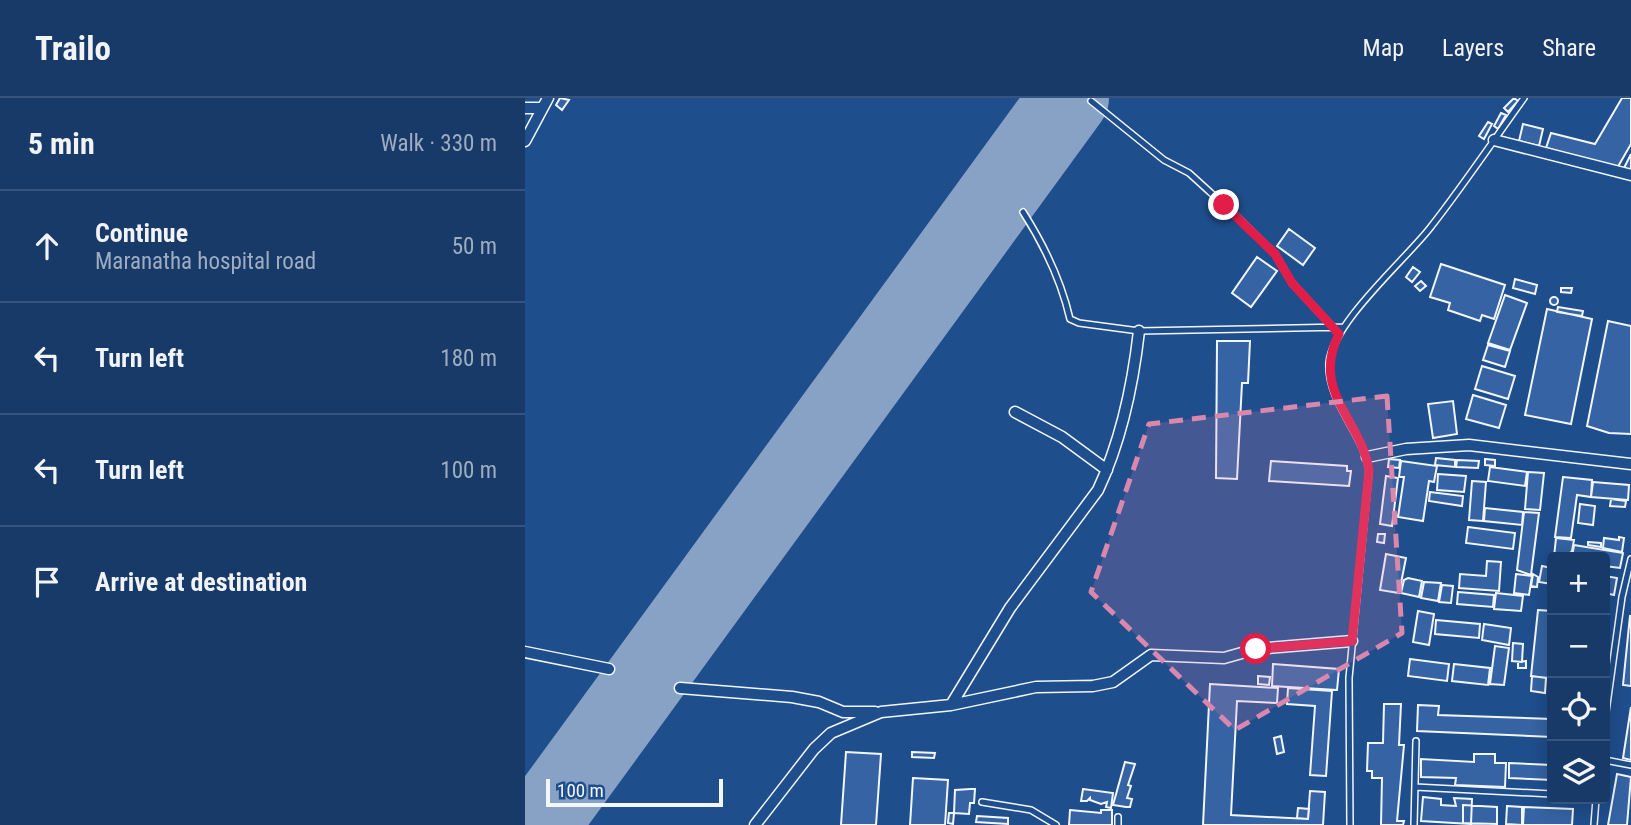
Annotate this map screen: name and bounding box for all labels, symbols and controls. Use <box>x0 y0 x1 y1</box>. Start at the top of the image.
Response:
text: Trailo <box>35 29 111 68</box>
text: Map <box>1363 34 1404 62</box>
text: Layers <box>1442 34 1504 62</box>
text: Share <box>1542 34 1596 62</box>
text: 5 min <box>28 126 95 161</box>
text: Walk · 330 m <box>380 130 497 157</box>
route end <box>1208 189 1239 220</box>
text: Continue <box>95 218 188 248</box>
icon: ahead <box>28 227 66 265</box>
text: 50 m <box>452 233 497 260</box>
text: Maranatha hospital road <box>95 248 316 275</box>
icon: left <box>28 339 66 377</box>
text: Turn left <box>95 343 184 373</box>
text: 180 m <box>440 345 497 372</box>
icon: left <box>28 451 66 489</box>
text: Turn left <box>95 455 184 485</box>
text: 100 m <box>440 457 497 484</box>
map controls <box>1547 552 1610 804</box>
button: + <box>1547 552 1610 615</box>
icon: arrive <box>28 563 66 601</box>
text: Arrive at destination <box>95 567 307 597</box>
button: − <box>1547 615 1610 678</box>
route start <box>1240 633 1271 664</box>
button: locate <box>1547 678 1610 741</box>
button: layers <box>1547 741 1610 804</box>
scale bar <box>546 776 723 808</box>
text: 100 m <box>557 779 604 802</box>

